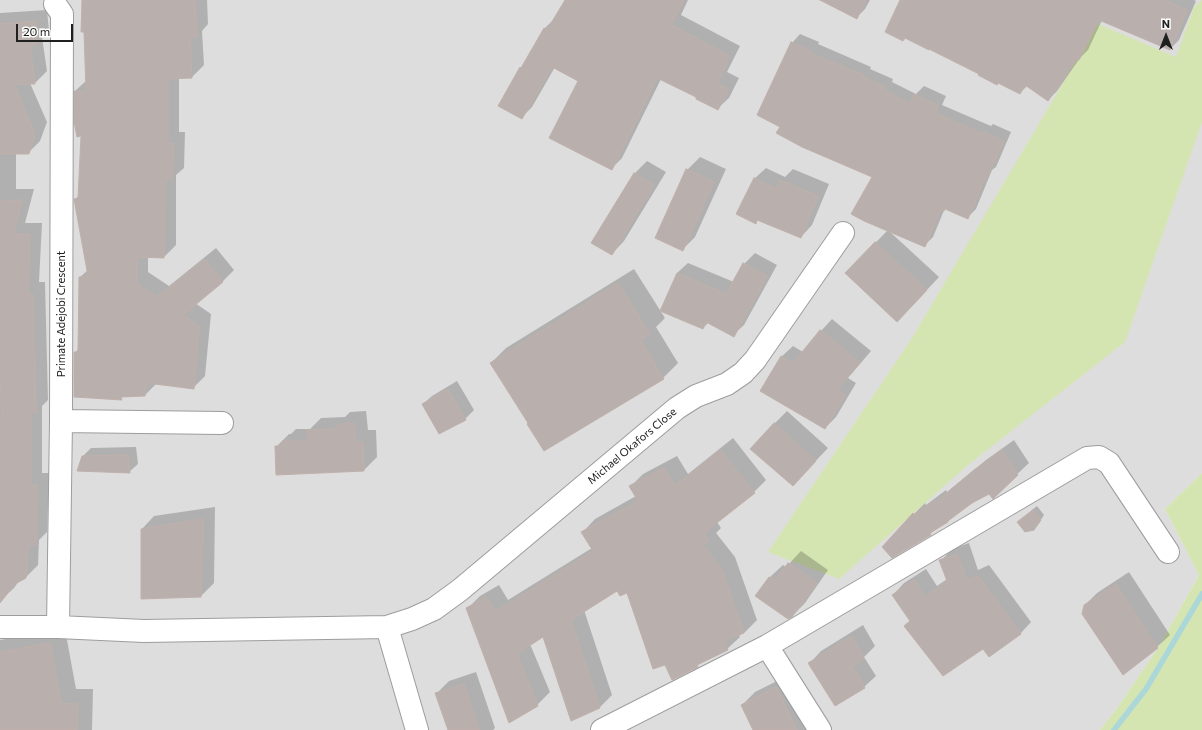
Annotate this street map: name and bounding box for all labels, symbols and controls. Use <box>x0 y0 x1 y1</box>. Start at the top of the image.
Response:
scale bar <box>18 16 75 42</box>
north arrow <box>1146 16 1186 56</box>
text: N <box>1162 17 1170 30</box>
text: 20 m <box>23 24 50 38</box>
street label: Primate Adejobi Crescent <box>54 251 68 377</box>
street label: Michael Okafors Close <box>585 405 679 487</box>

